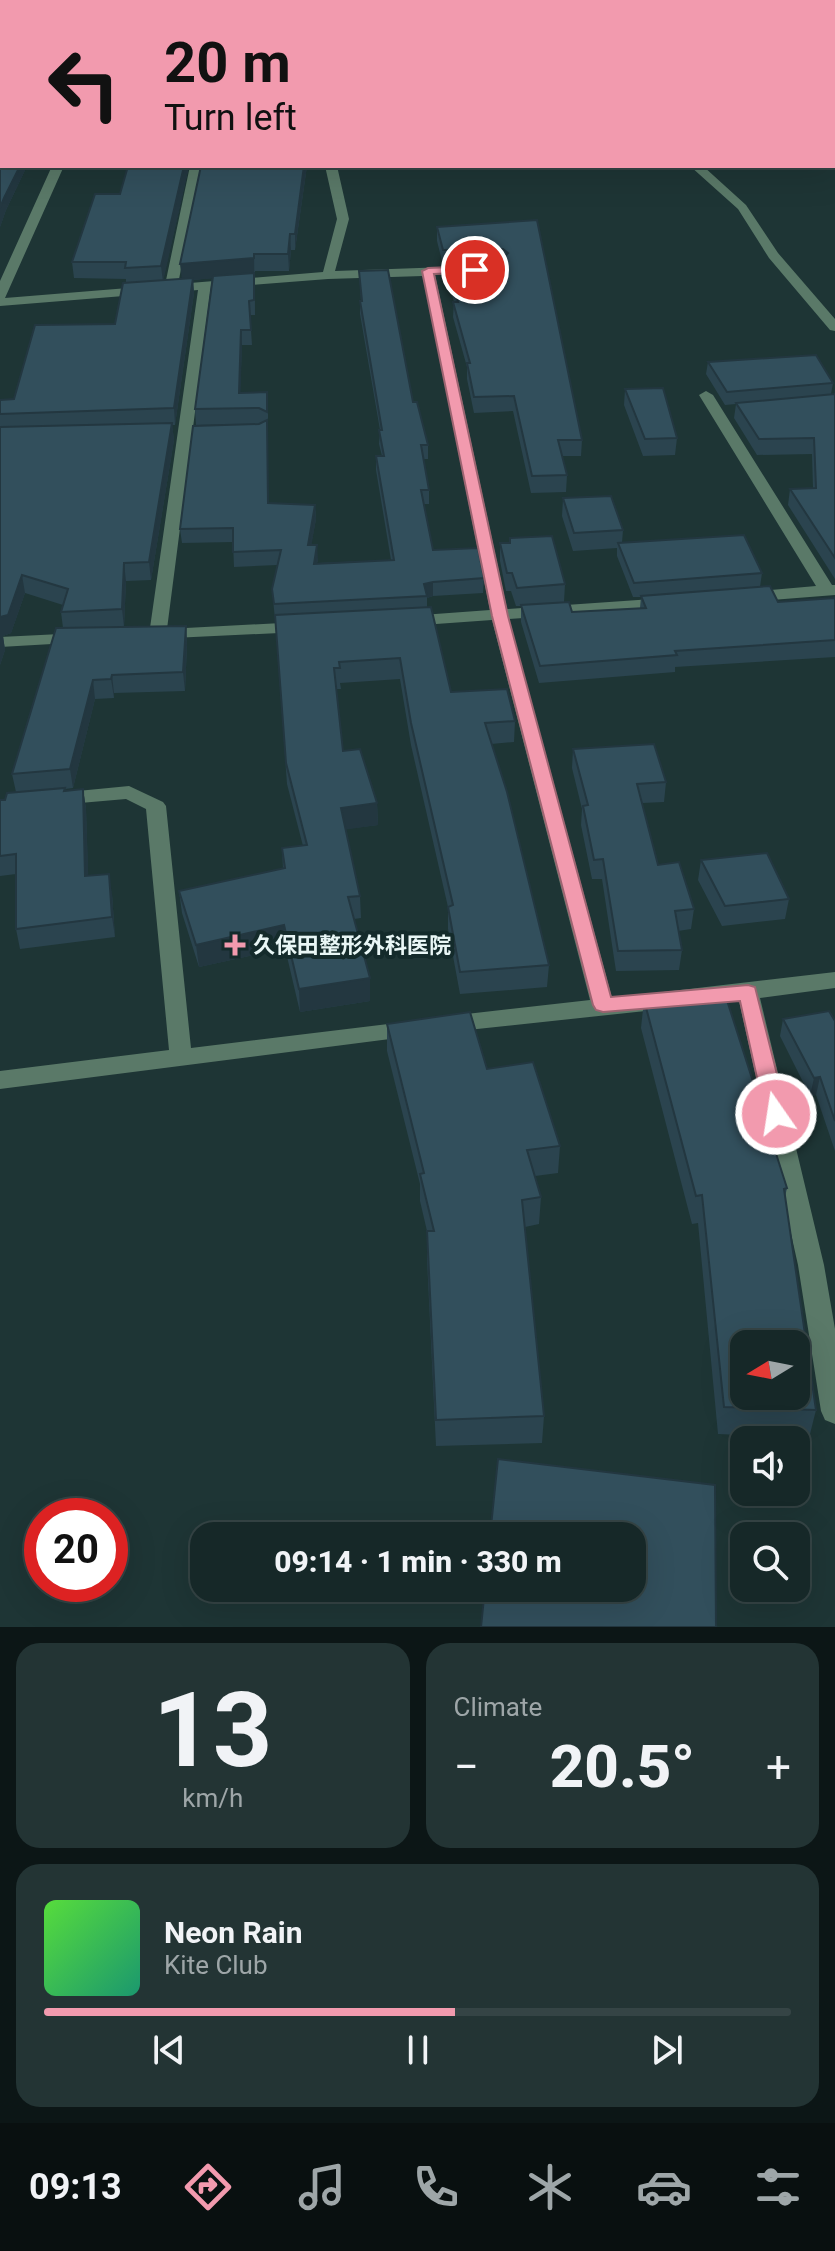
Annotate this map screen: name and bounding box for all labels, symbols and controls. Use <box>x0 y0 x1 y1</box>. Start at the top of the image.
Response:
text: 20 m <box>164 30 291 96</box>
icon: left <box>32 32 136 136</box>
text: Turn left <box>164 97 297 139</box>
pin <box>441 236 509 304</box>
icon: arrive <box>453 248 497 292</box>
place label: 久保田整形外科医院 <box>253 933 451 958</box>
marker: 久保田整形外科医院 <box>224 934 246 956</box>
position arrow <box>734 1072 818 1156</box>
north arrow <box>730 1330 810 1410</box>
map controls <box>730 1330 810 1602</box>
button: sound <box>730 1426 810 1506</box>
speed limit sign: 20 <box>24 1498 128 1602</box>
button: search <box>730 1522 810 1602</box>
text: 09:14 · 1 min · 330 m <box>274 1544 562 1579</box>
text: 13 <box>153 1670 272 1791</box>
text: Climate <box>454 1692 542 1722</box>
text: 20.5° <box>550 1731 695 1802</box>
text: − <box>454 1741 479 1793</box>
text: + <box>766 1741 791 1793</box>
text: km/h <box>182 1783 243 1813</box>
text: Neon Rain <box>164 1915 303 1950</box>
text: Kite Club <box>164 1950 268 1980</box>
icon: previous <box>147 2028 191 2072</box>
icon: pause <box>396 2028 440 2072</box>
icon: next <box>645 2028 689 2072</box>
icon: directions <box>180 2159 236 2215</box>
icon: music <box>294 2159 350 2215</box>
icon: phone <box>408 2159 464 2215</box>
icon: climate <box>522 2159 578 2215</box>
icon: car <box>636 2159 692 2215</box>
icon: filters <box>750 2159 806 2215</box>
text: 09:13 <box>29 2166 122 2208</box>

